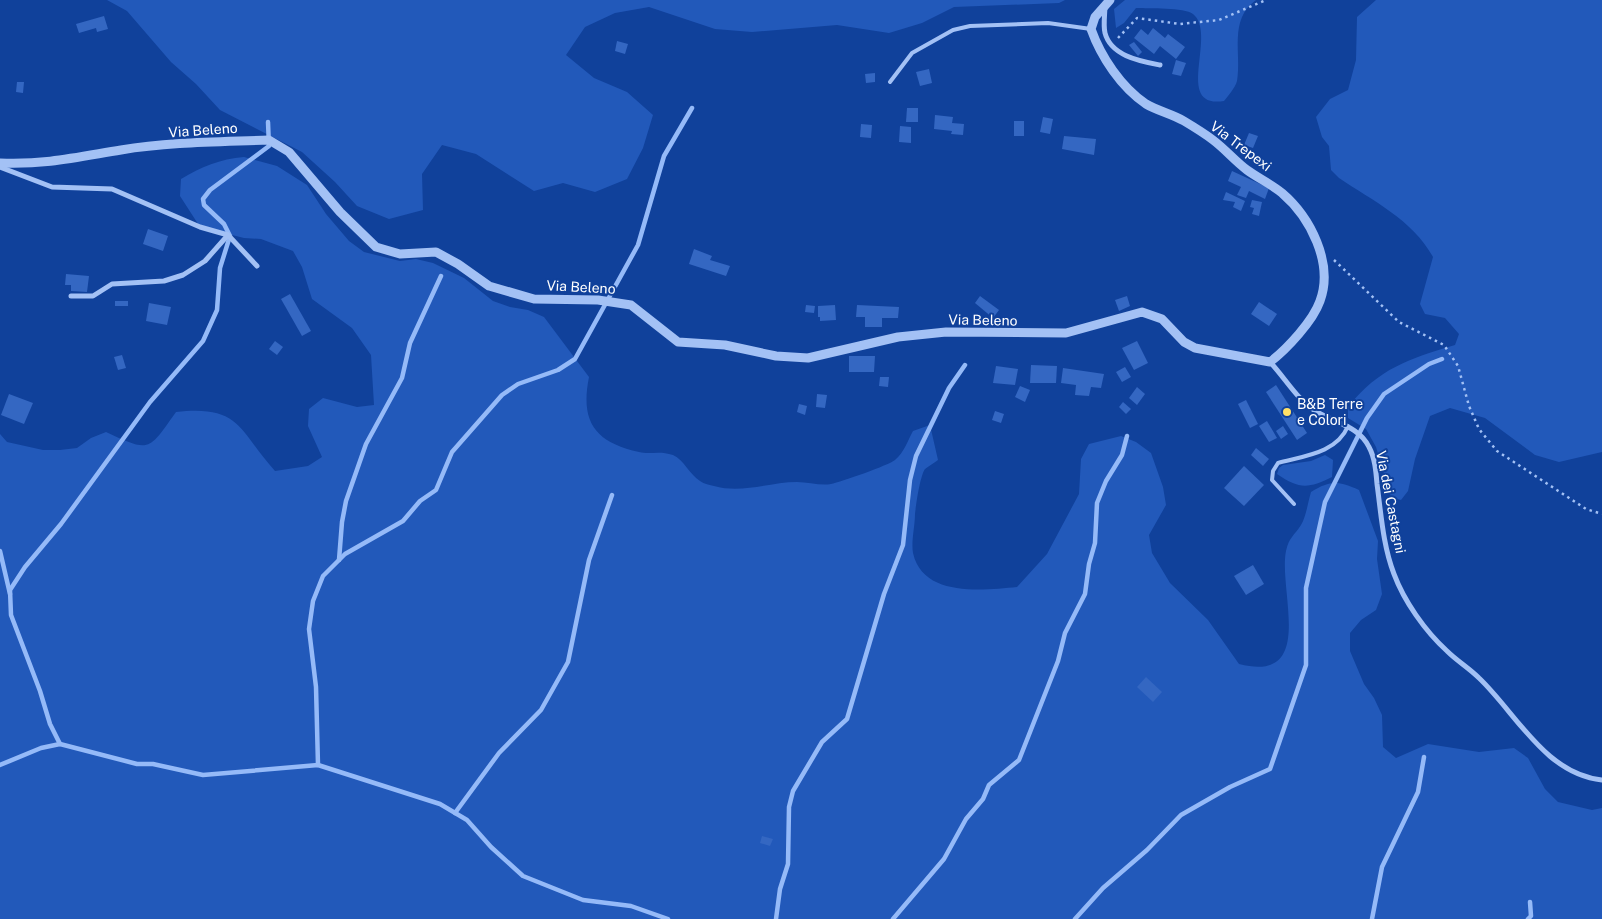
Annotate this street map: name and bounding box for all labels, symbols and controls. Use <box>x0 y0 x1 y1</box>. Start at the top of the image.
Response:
street label: Via Trepexi <box>1207 118 1275 174</box>
street label: Via Beleno <box>168 120 238 140</box>
street label: Via Beleno <box>546 277 616 297</box>
street label: Via Beleno <box>948 311 1018 329</box>
place label: B&B Terre e Colori <box>1297 396 1363 428</box>
marker: B&B Terre e Colori <box>1281 406 1293 418</box>
street label: Via dei Castagni <box>1373 449 1409 555</box>

